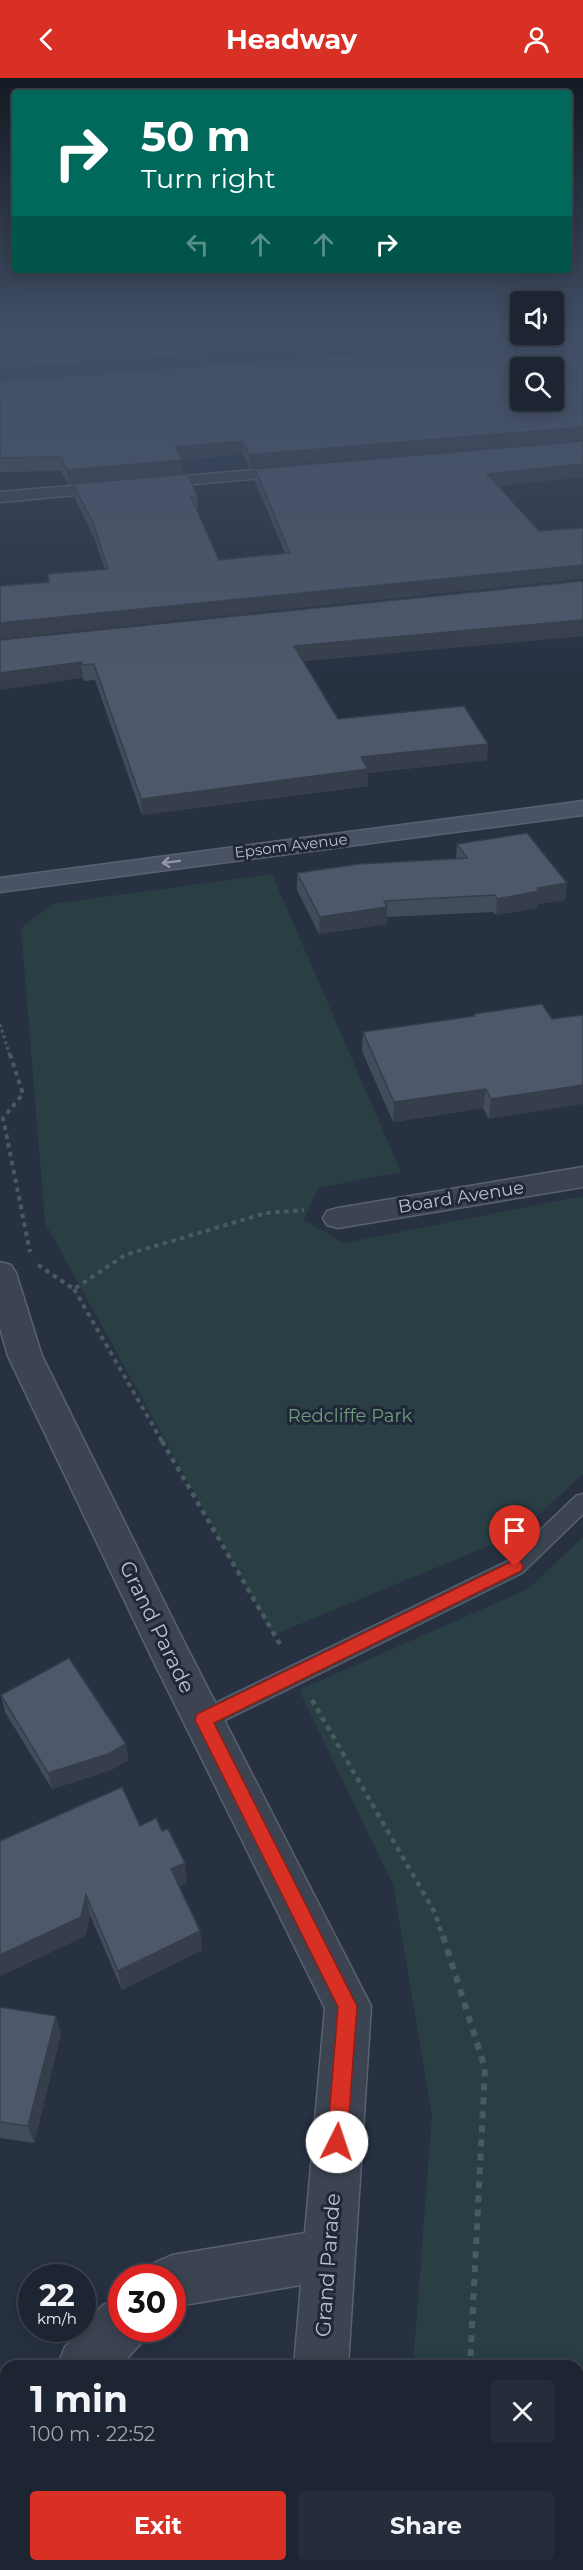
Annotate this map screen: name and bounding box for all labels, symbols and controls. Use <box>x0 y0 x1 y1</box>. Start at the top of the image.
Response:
icon: back <box>30 23 63 56</box>
text: Headway <box>226 23 357 56</box>
icon: person <box>520 23 553 56</box>
text: 50 m <box>141 110 250 162</box>
icon: right <box>42 114 120 192</box>
text: Turn right <box>141 162 276 195</box>
icon: left <box>181 228 214 261</box>
icon: ahead <box>244 228 277 261</box>
icon: ahead <box>307 228 340 261</box>
icon: right <box>370 228 403 261</box>
map controls <box>510 291 564 411</box>
button: sound <box>510 291 564 345</box>
button: search <box>510 357 564 411</box>
street label: Epsom Avenue <box>234 829 348 862</box>
one-way arrow <box>162 857 181 868</box>
street label: Board Avenue <box>396 1176 526 1218</box>
park label: Redcliffe Park <box>288 1405 413 1427</box>
pin <box>489 1505 540 1567</box>
icon: arrive <box>498 1514 531 1547</box>
street label: Grand Parade <box>115 1557 200 1697</box>
position arrow <box>305 2110 369 2174</box>
street label: Grand Parade <box>310 2192 345 2338</box>
speed limit sign: 30 <box>108 2264 186 2342</box>
text: 22 <box>39 2277 75 2314</box>
text: km/h <box>37 2309 77 2328</box>
text: 1 min <box>30 2377 128 2421</box>
button: close <box>491 2380 554 2443</box>
text: 100 m · 22:52 <box>30 2422 155 2446</box>
button: Exit <box>30 2491 286 2560</box>
button: Share <box>298 2491 554 2560</box>

